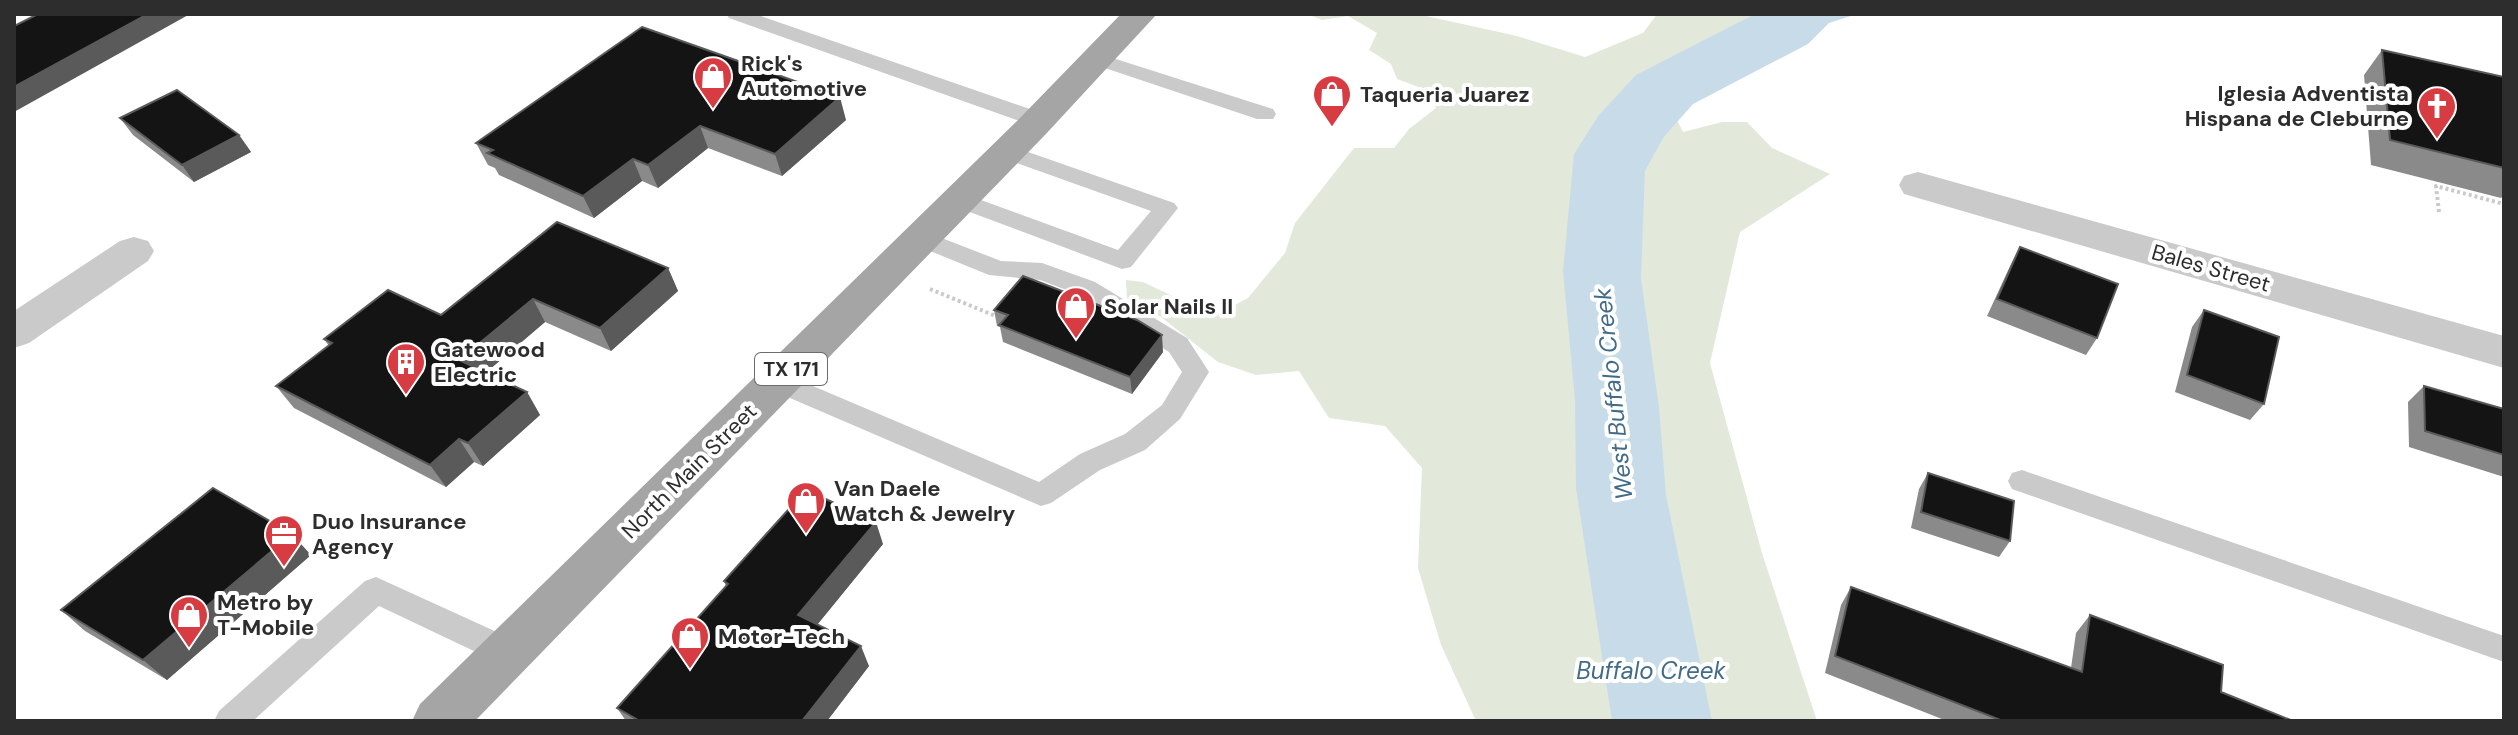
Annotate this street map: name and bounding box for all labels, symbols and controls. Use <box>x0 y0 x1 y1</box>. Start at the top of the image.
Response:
place label: Rick's Automotive <box>741 49 867 103</box>
shop icon: Rick's Automotive <box>692 55 734 110</box>
shop icon: Taqueria Juarez <box>1311 73 1353 128</box>
place label: Iglesia Adventista Hispana de Cleburne <box>2185 79 2409 133</box>
place label: Taqueria Juarez <box>1360 80 1530 109</box>
church icon: Iglesia Adventista Hispana de Cleburne <box>2416 85 2458 140</box>
street label: Bales Street <box>2148 237 2274 299</box>
shop icon: Solar Nails II <box>1055 285 1097 340</box>
water label: West Buffalo Creek <box>1586 286 1640 502</box>
place label: Solar Nails II <box>1104 292 1233 321</box>
place label: Gatewood Electric <box>434 335 545 389</box>
building icon: Gatewood Electric <box>385 341 427 396</box>
road number: TX 171 <box>755 353 827 385</box>
street label: North Main Street <box>615 397 763 545</box>
place label: Van Daele Watch & Jewelry <box>834 474 1015 528</box>
shop icon: Van Daele Watch & Jewelry <box>785 480 827 535</box>
place label: Duo Insurance Agency <box>312 507 467 561</box>
office icon: Duo Insurance Agency <box>263 513 305 568</box>
place label: Metro by T-Mobile <box>217 588 314 642</box>
shop icon: Metro by T-Mobile <box>168 594 210 649</box>
shop icon: Motor-Tech <box>669 615 711 670</box>
place label: Motor-Tech <box>718 622 845 651</box>
water label: Buffalo Creek <box>1576 655 1726 686</box>

